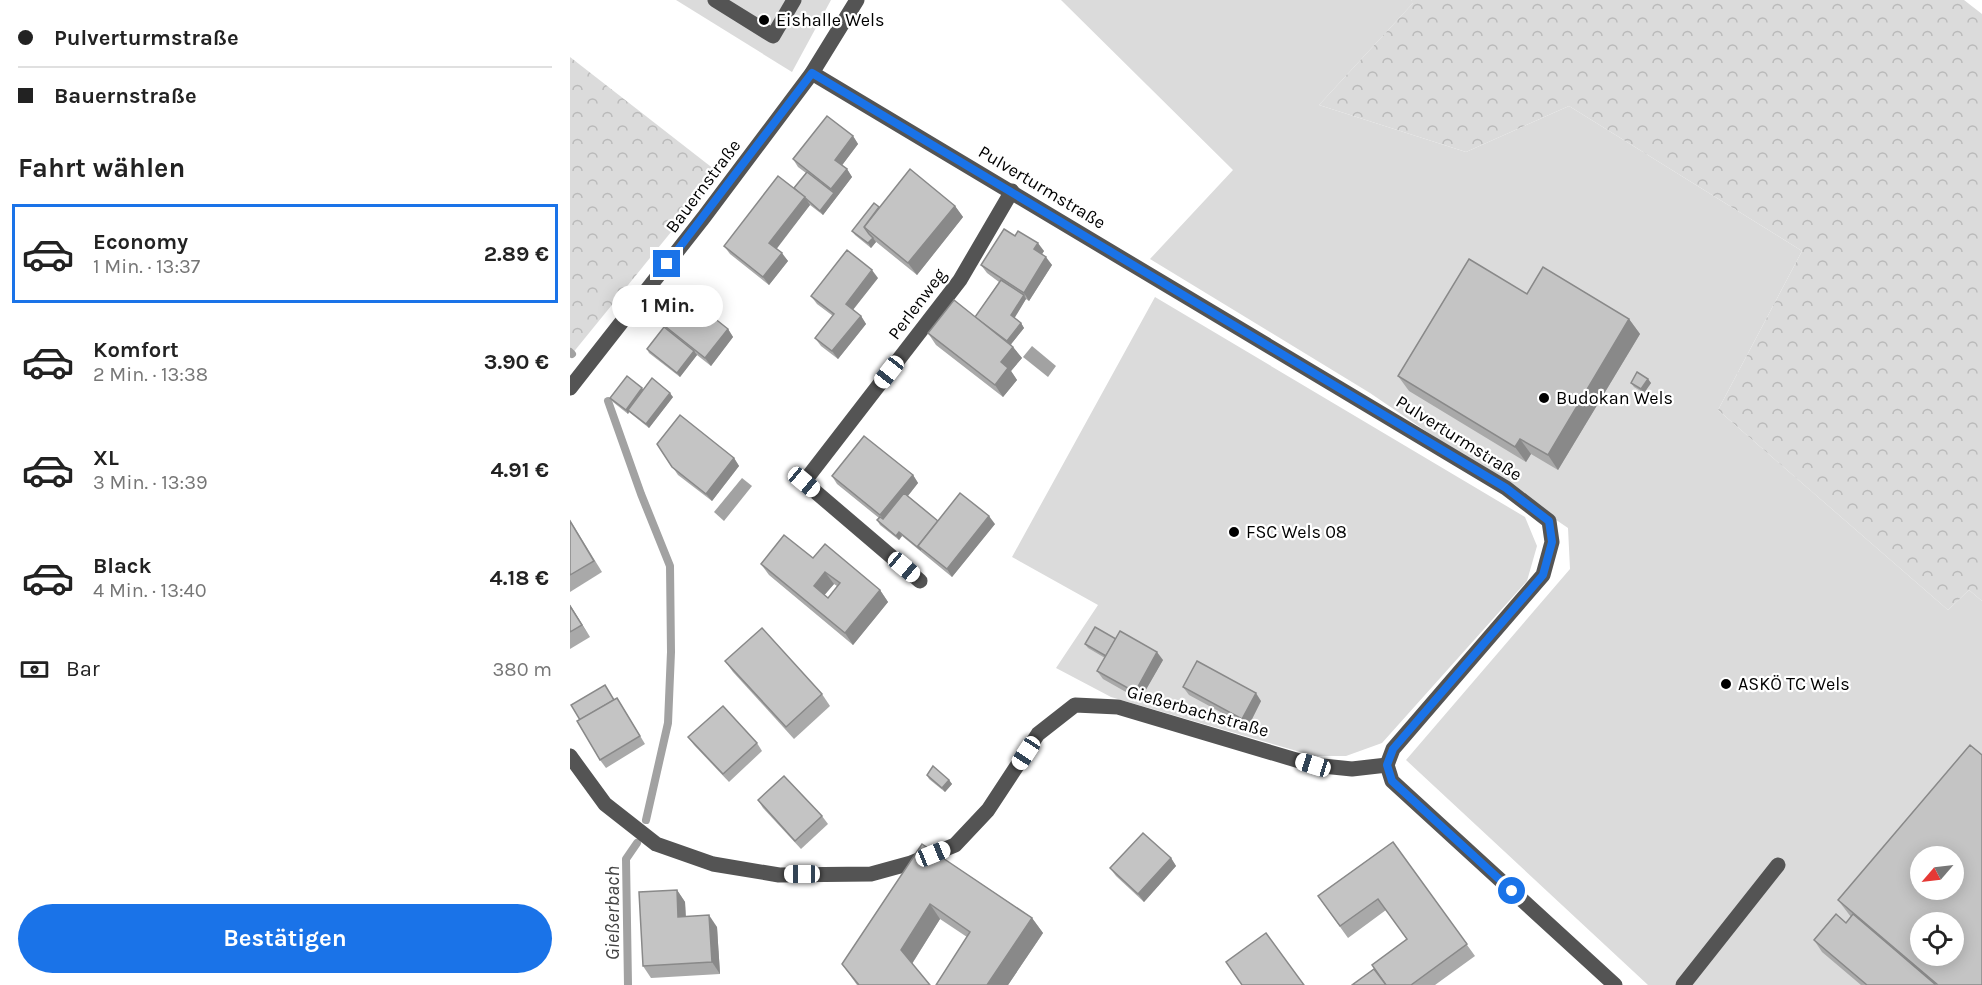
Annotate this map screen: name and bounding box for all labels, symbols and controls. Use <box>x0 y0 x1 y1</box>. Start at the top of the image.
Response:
place label: Eishalle Wels <box>776 9 885 31</box>
marker: Eishalle Wels <box>757 13 771 27</box>
text: Pulverturmstraße <box>54 25 239 51</box>
text: Bauernstraße <box>54 83 197 109</box>
street label: Bauernstraße <box>661 135 745 237</box>
street label: Pulverturmstraße <box>974 140 1110 234</box>
text: Fahrt wählen <box>18 152 185 184</box>
icon: car <box>21 227 75 281</box>
text: Economy <box>93 229 188 255</box>
text: 2.89 € <box>484 241 549 267</box>
route end <box>653 250 680 277</box>
text: 1 Min. · 13:37 <box>93 255 200 278</box>
street label: Perlenweg <box>883 264 951 344</box>
callout: 1 Min. <box>612 285 722 327</box>
text: 1 Min. <box>641 294 694 317</box>
icon: car <box>21 335 75 389</box>
text: Komfort <box>93 337 179 363</box>
text: 3.90 € <box>484 349 549 375</box>
car <box>871 352 907 392</box>
text: 2 Min. · 13:38 <box>93 363 208 386</box>
place label: Budokan Wels <box>1556 387 1673 409</box>
street label: Pulverturmstraße <box>1392 390 1526 486</box>
marker: Budokan Wels <box>1537 391 1551 405</box>
icon: car <box>21 443 75 497</box>
text: XL <box>93 445 119 471</box>
text: 4.91 € <box>490 457 549 483</box>
car <box>784 464 824 500</box>
text: 3 Min. · 13:39 <box>93 471 208 494</box>
place label: FSC Wels 08 <box>1246 521 1347 543</box>
marker: FSC Wels 08 <box>1227 525 1241 539</box>
car <box>884 549 924 585</box>
icon: car <box>21 551 75 605</box>
text: Black <box>93 553 152 579</box>
text: 4.18 € <box>490 565 549 591</box>
text: 4 Min. · 13:40 <box>93 579 207 602</box>
icon: cash <box>18 653 51 686</box>
text: Bar <box>66 656 100 682</box>
text: 380 m <box>493 658 552 681</box>
place label: ASKÖ TC Wels <box>1738 673 1850 695</box>
marker: ASKÖ TC Wels <box>1719 677 1733 691</box>
street label: Gießerbachstraße <box>1124 680 1272 742</box>
car <box>1009 733 1043 773</box>
car <box>1293 751 1333 779</box>
car <box>913 839 953 869</box>
north arrow <box>1910 846 1964 900</box>
map controls <box>1910 846 1964 966</box>
car <box>784 865 820 883</box>
water label: Gießerbach <box>601 866 624 960</box>
route start <box>1498 877 1525 904</box>
button: Bestätigen <box>18 904 552 973</box>
button: locate <box>1910 912 1964 966</box>

